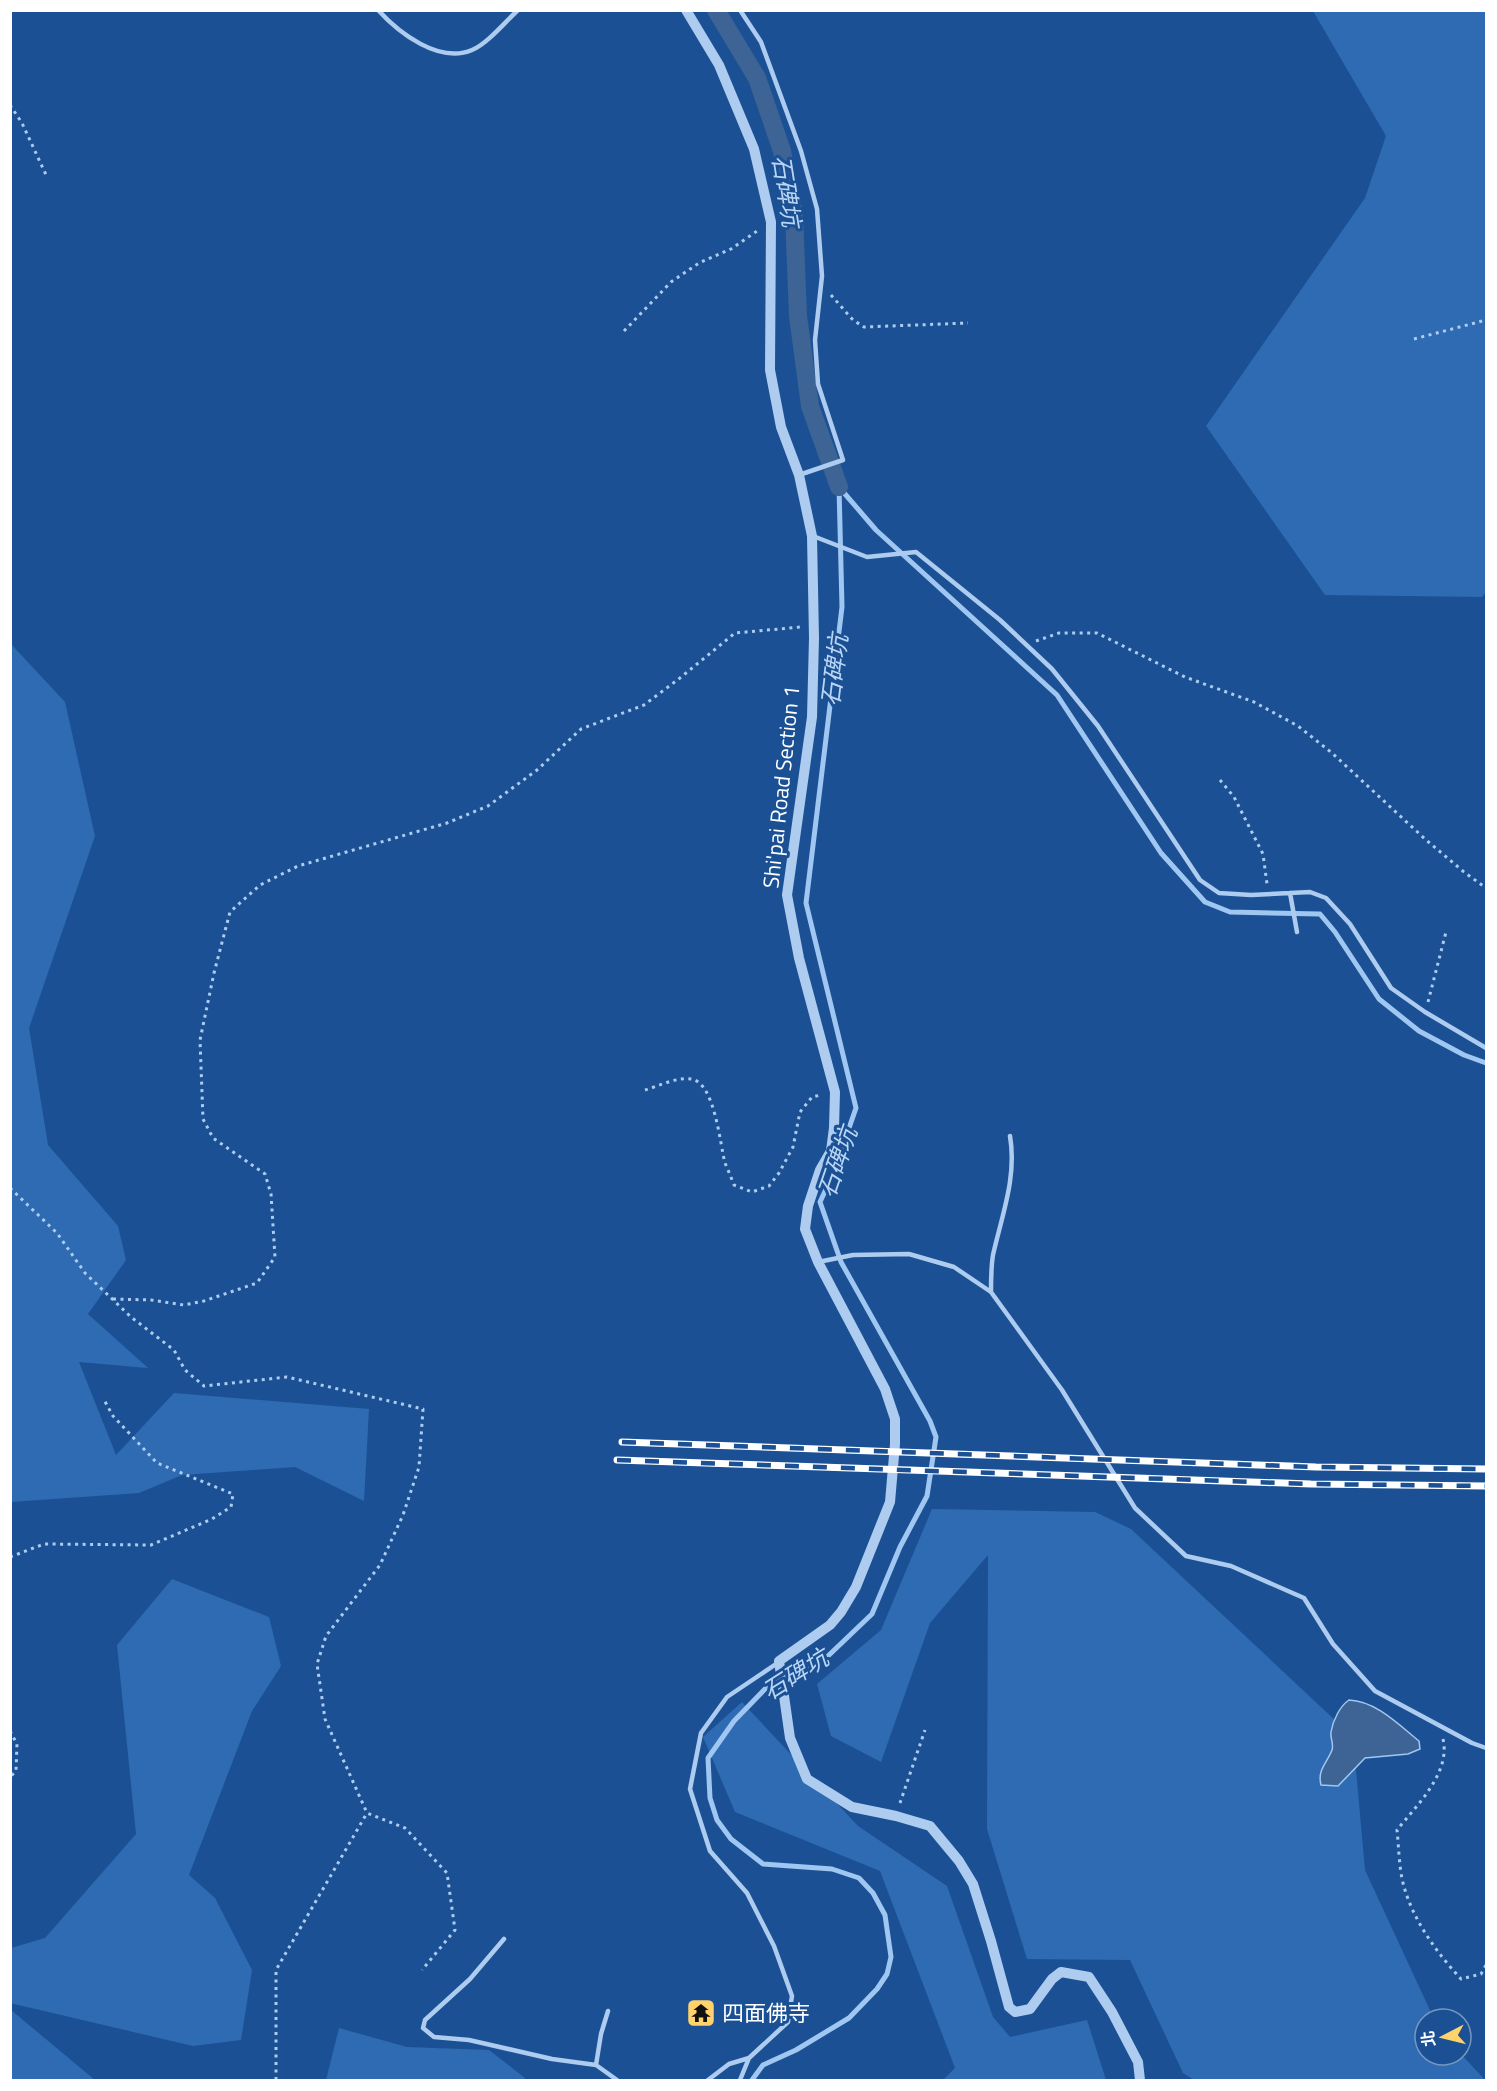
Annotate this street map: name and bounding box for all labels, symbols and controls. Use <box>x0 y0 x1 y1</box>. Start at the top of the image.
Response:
water label: 石碑坑 <box>764 153 811 232</box>
water label: 石碑坑 <box>812 629 857 708</box>
street label: Shi'pai Road Section 1 <box>753 684 809 890</box>
water label: 石碑坑 <box>808 1119 867 1202</box>
water label: 石碑坑 <box>755 1638 838 1708</box>
place label: 四面佛寺 <box>722 1996 810 2030</box>
temple icon: 四面佛寺 <box>685 1997 717 2029</box>
north arrow <box>1413 2007 1473 2067</box>
text: 北 <box>1415 2029 1441 2048</box>

